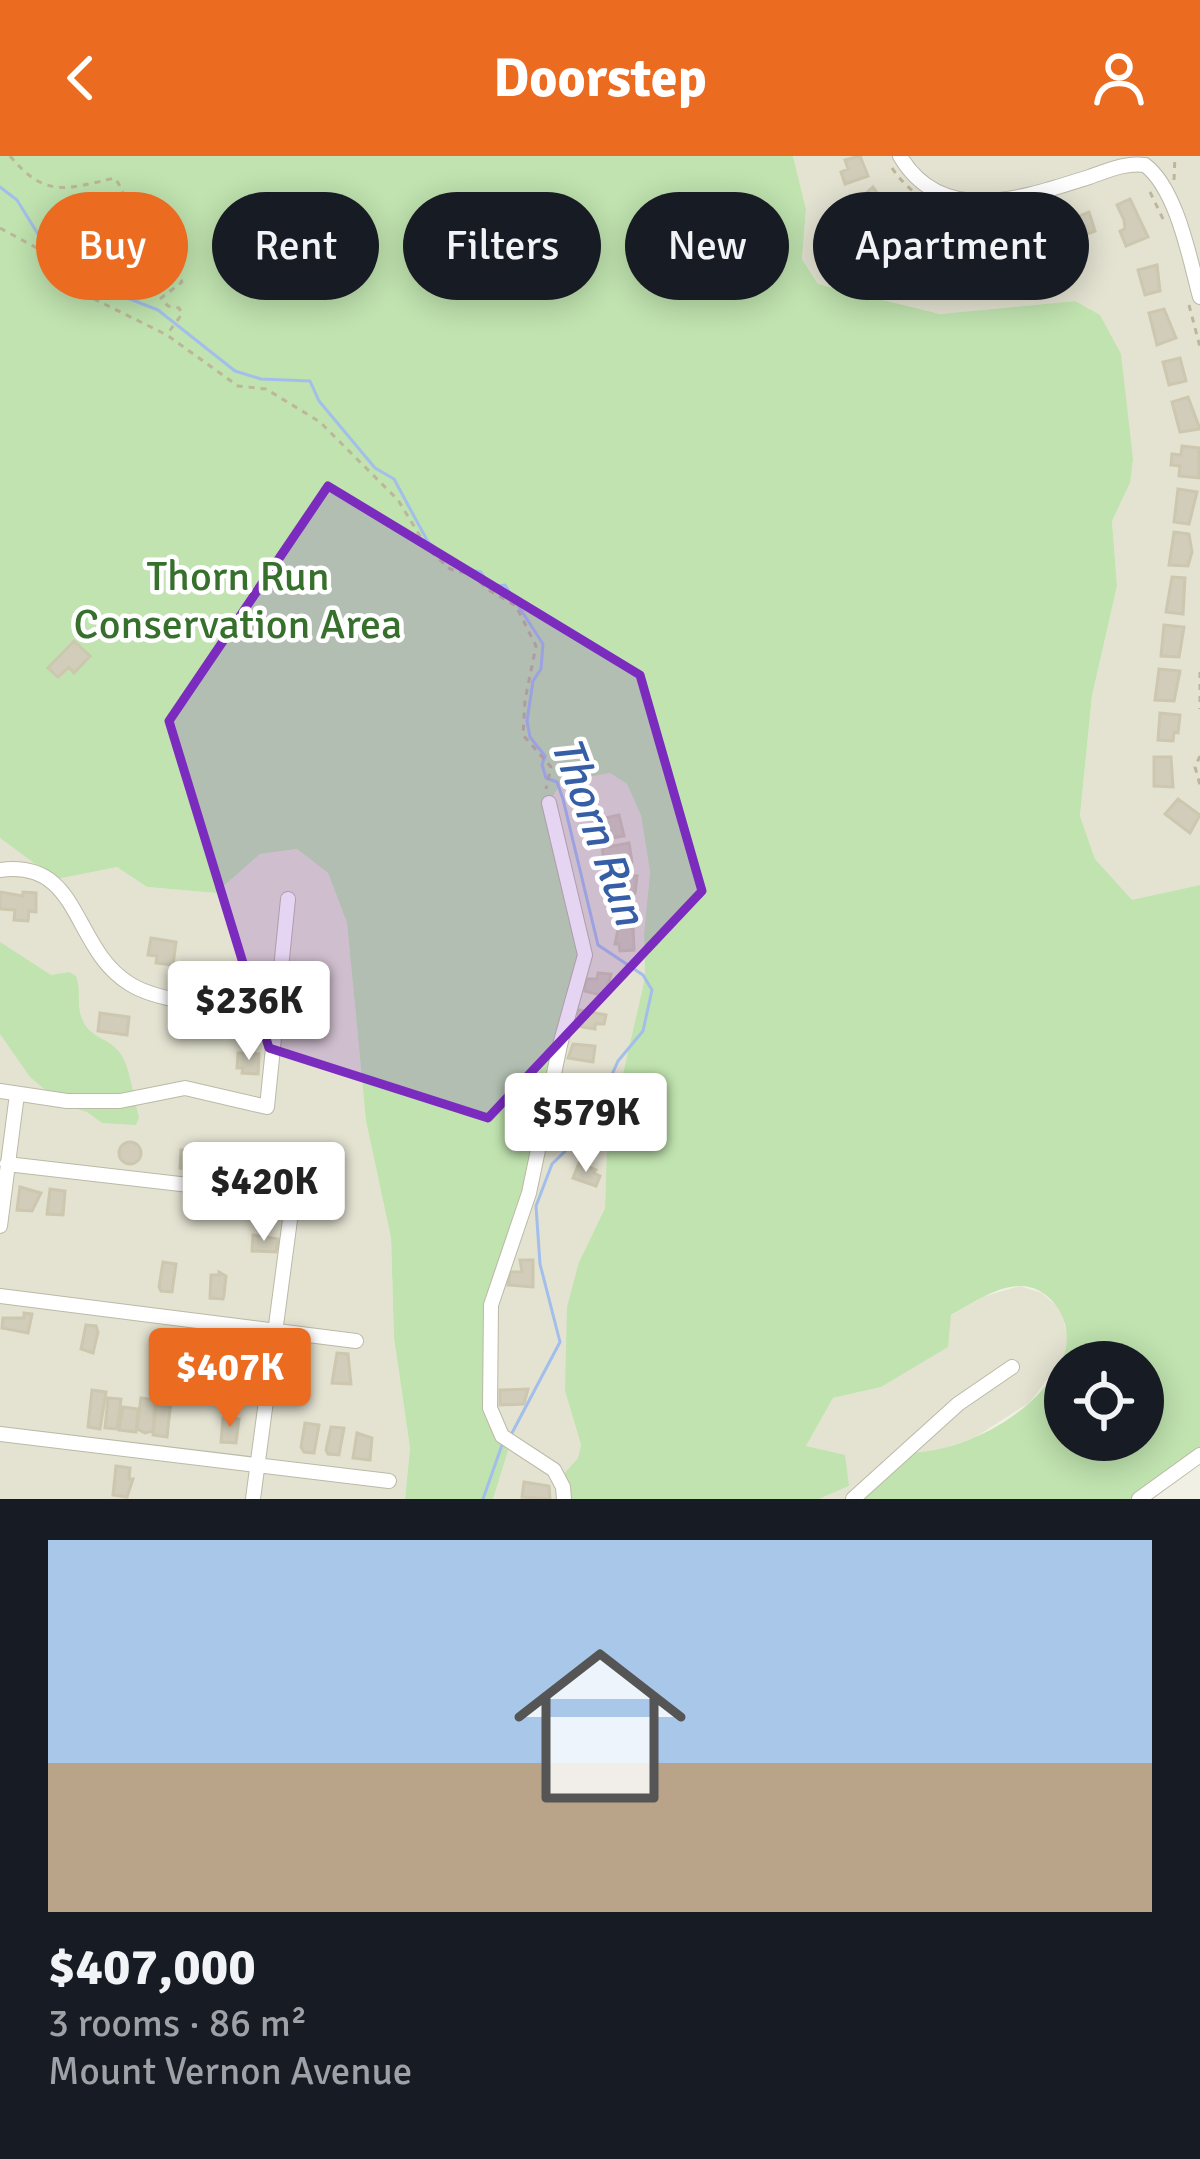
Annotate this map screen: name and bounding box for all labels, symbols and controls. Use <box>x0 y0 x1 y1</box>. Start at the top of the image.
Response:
icon: back <box>48 45 114 111</box>
text: Doorstep <box>493 45 707 112</box>
icon: person <box>1086 45 1152 111</box>
chip: Buy <box>36 192 188 300</box>
chip: Rent <box>212 192 379 300</box>
chip: Filters <box>403 192 601 300</box>
chip: New <box>625 192 789 300</box>
chip: Apartment <box>813 192 1089 300</box>
park label: Thorn Run Conservation Area <box>74 551 402 650</box>
water label: Thorn Run <box>539 729 658 934</box>
pin: $236K <box>165 961 333 1063</box>
text: $236K <box>195 976 303 1024</box>
pin: $579K <box>502 1073 670 1175</box>
text: $579K <box>532 1088 640 1136</box>
pin: $420K <box>180 1142 348 1244</box>
text: $420K <box>210 1157 318 1205</box>
pin: $407K <box>146 1328 314 1430</box>
map controls <box>1044 1341 1164 1461</box>
button: locate <box>1044 1341 1164 1461</box>
text: $407K <box>176 1343 284 1391</box>
icon: home <box>492 1618 708 1834</box>
text: $407,000 <box>48 1936 256 1999</box>
text: 3 rooms · 86 m² <box>48 1999 307 2047</box>
text: Mount Vernon Avenue <box>48 2047 412 2095</box>

